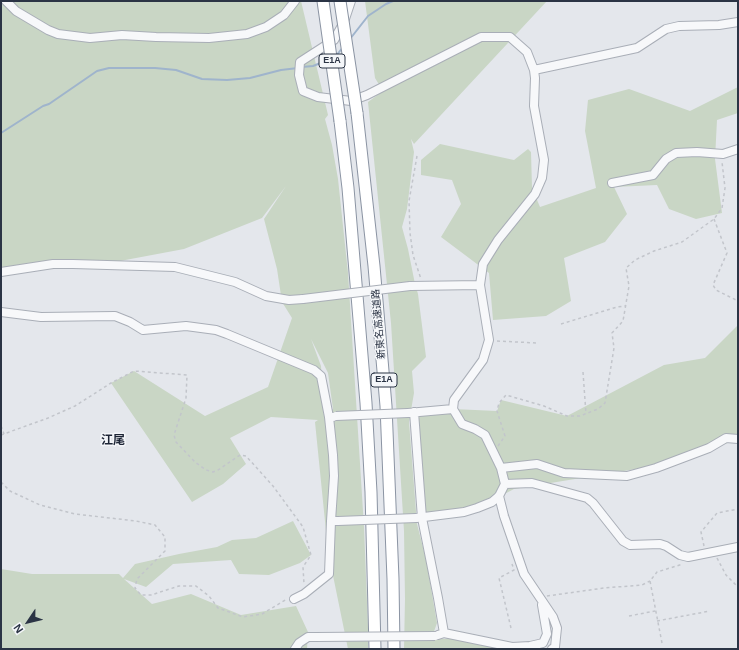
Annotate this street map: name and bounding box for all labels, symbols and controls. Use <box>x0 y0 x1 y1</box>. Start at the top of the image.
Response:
road number: E1A <box>319 54 345 68</box>
street label: 新東名高速道路 <box>370 289 388 359</box>
road number: E1A <box>371 373 397 387</box>
district label: 江尾 <box>101 434 125 448</box>
north arrow <box>8 602 48 642</box>
text: N <box>11 622 25 636</box>

